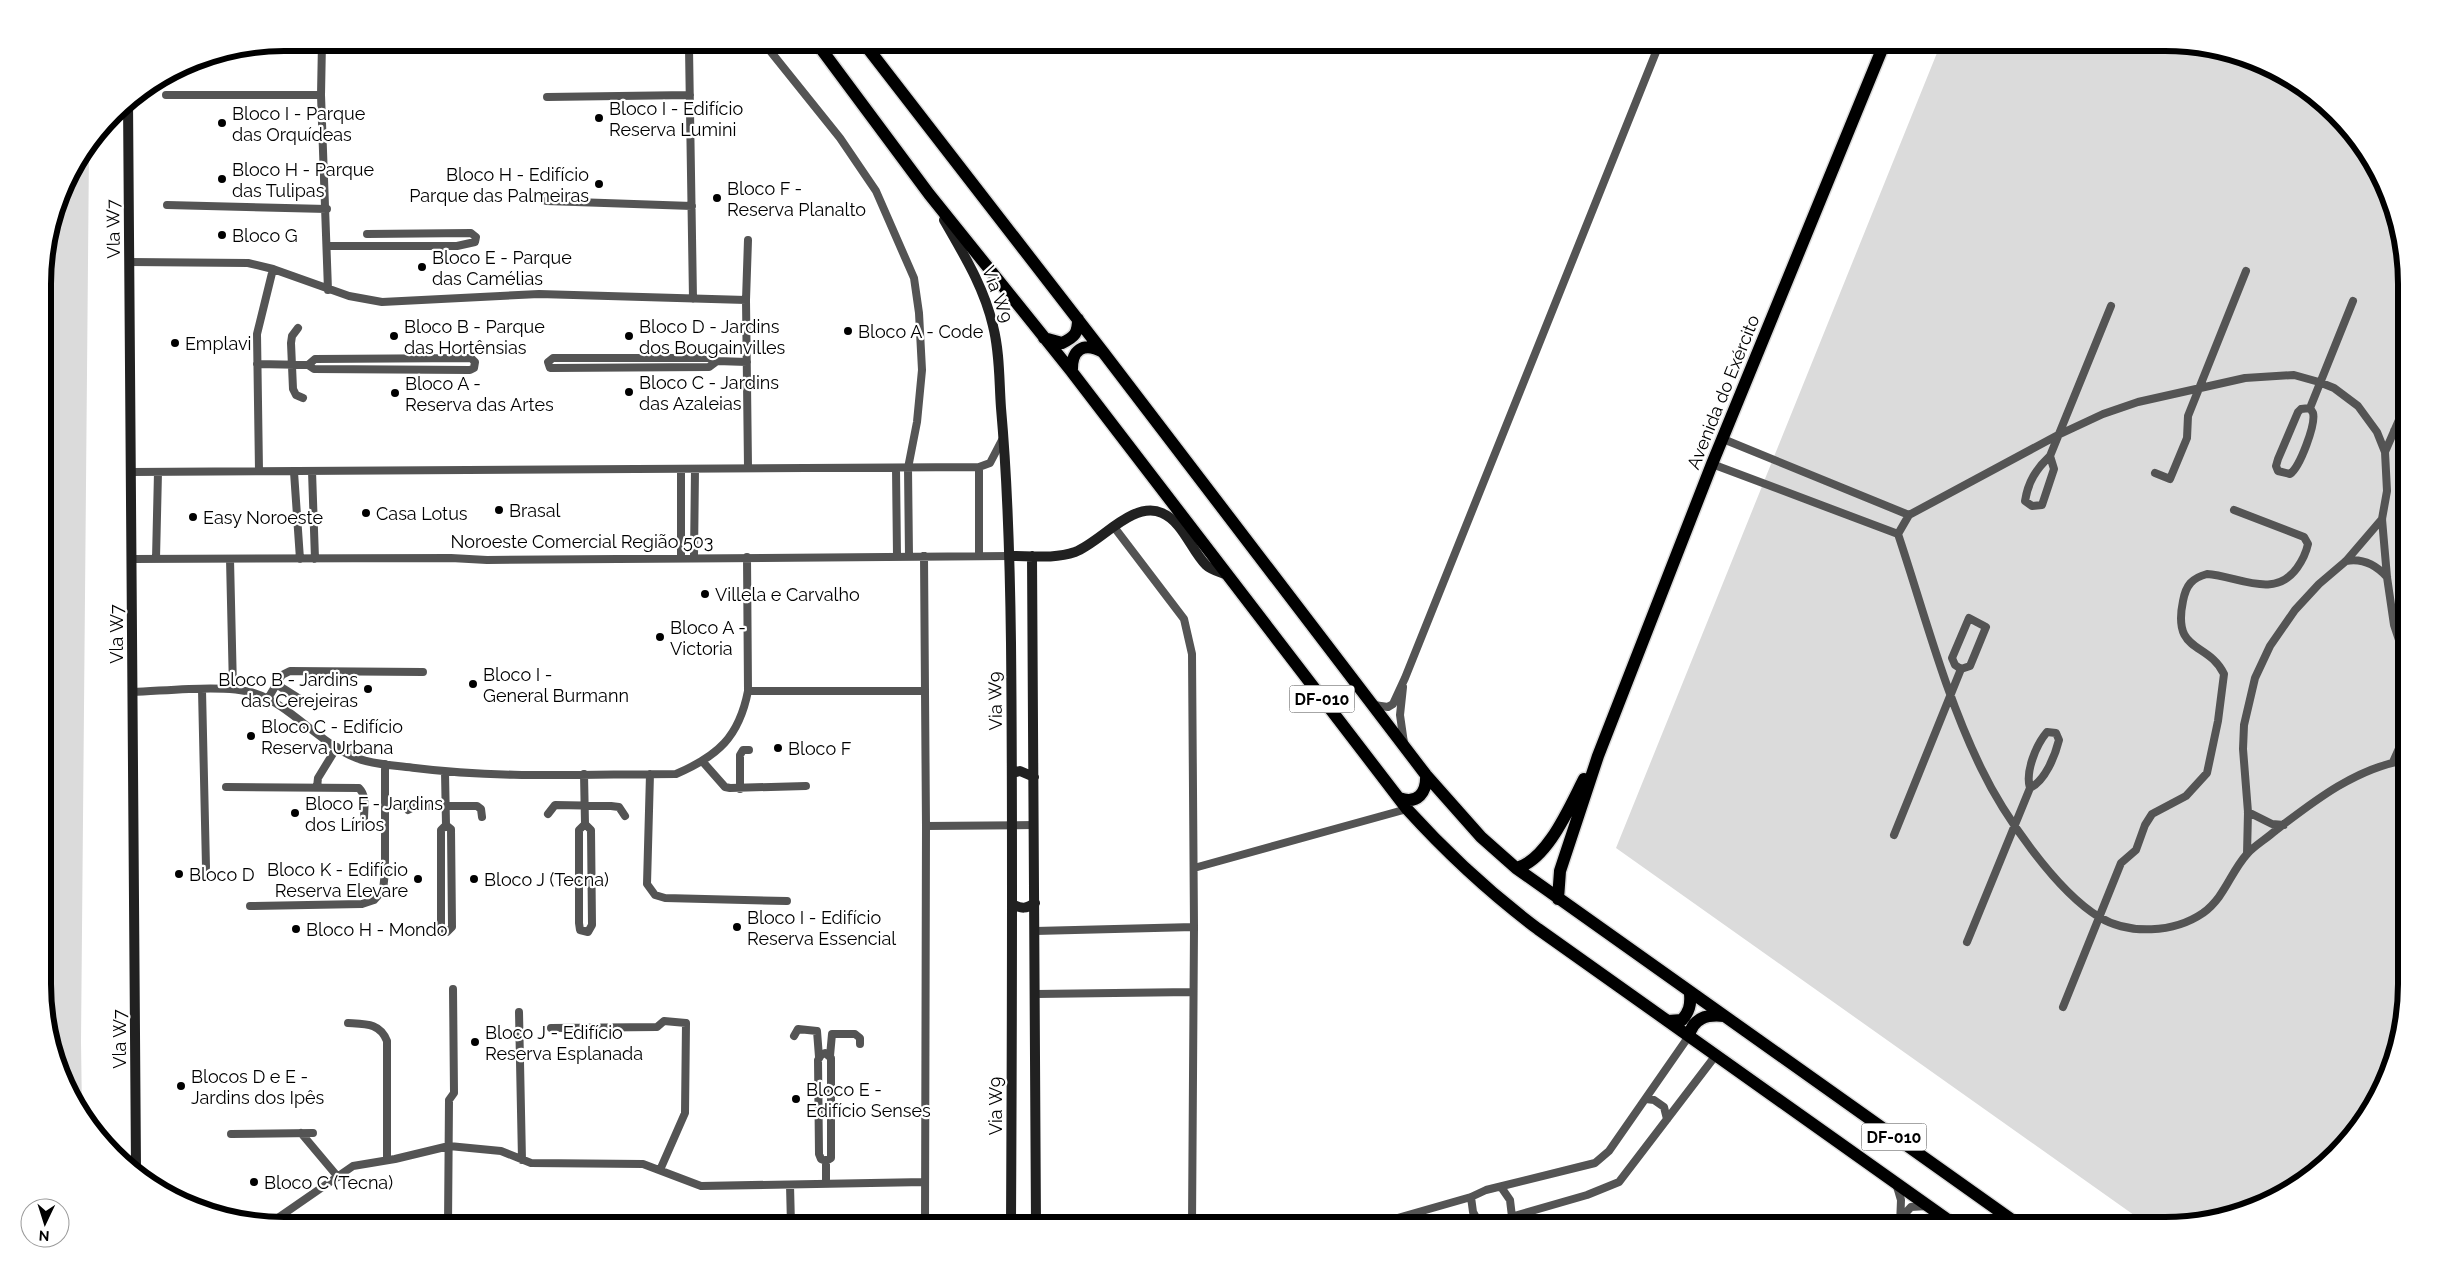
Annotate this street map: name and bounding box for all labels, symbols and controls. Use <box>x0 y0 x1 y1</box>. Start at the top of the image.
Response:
place label: Bloco I - Edifício Reserva Lumini <box>609 98 743 140</box>
place label: Bloco I - Parque das Orquídeas <box>232 103 366 145</box>
marker: Bloco I - Edifício Reserva Lumini <box>593 112 605 124</box>
marker: Bloco I - Parque das Orquídeas <box>216 117 228 129</box>
place label: Bloco H - Parque das Tulipas <box>232 159 375 201</box>
place label: Bloco H - Edifício Parque das Palmeiras <box>409 164 589 206</box>
marker: Bloco H - Parque das Tulipas <box>216 173 228 185</box>
marker: Bloco H - Edifício Parque das Palmeiras <box>593 178 605 190</box>
place label: Bloco F - Reserva Planalto <box>727 178 866 220</box>
marker: Bloco F - Reserva Planalto <box>711 192 723 204</box>
street label: Vla W7 <box>102 199 124 259</box>
place label: Bloco G <box>232 225 298 246</box>
marker: Bloco G <box>216 229 228 241</box>
place label: Bloco E - Parque das Camélias <box>432 247 572 289</box>
marker: Bloco E - Parque das Camélias <box>416 261 428 273</box>
street label: Via W9 <box>978 263 1018 325</box>
street label: Avenida do Exército <box>1682 312 1764 472</box>
place label: Bloco B - Parque das Hortênsias <box>404 316 545 358</box>
place label: Bloco D - Jardins dos Bougainvilles <box>639 316 786 358</box>
place label: Bloco A - Code <box>858 321 984 342</box>
marker: Bloco A - Code <box>842 325 854 337</box>
marker: Bloco B - Parque das Hortênsias <box>388 330 400 342</box>
marker: Bloco D - Jardins dos Bougainvilles <box>623 330 635 342</box>
place label: Emplavi <box>185 333 251 354</box>
marker: Emplavi <box>169 337 181 349</box>
place label: Bloco C - Jardins das Azaleias <box>639 372 779 414</box>
place label: Bloco A - Reserva das Artes <box>405 373 554 415</box>
marker: Bloco C - Jardins das Azaleias <box>623 386 635 398</box>
marker: Bloco A - Reserva das Artes <box>389 387 401 399</box>
place label: Brasal <box>509 500 561 521</box>
place label: Casa Lotus <box>376 503 468 524</box>
marker: Brasal <box>493 504 505 516</box>
place label: Easy Noroeste <box>203 507 323 528</box>
marker: Casa Lotus <box>360 507 372 519</box>
marker: Easy Noroeste <box>187 511 199 523</box>
street label: Noroeste Comercial Região 503 <box>451 531 713 552</box>
place label: Villela e Carvalho <box>715 584 860 605</box>
marker: Villela e Carvalho <box>699 588 711 600</box>
street label: Vla W7 <box>106 604 127 664</box>
place label: Bloco A - Victoria <box>670 617 746 659</box>
marker: Bloco A - Victoria <box>654 631 666 643</box>
place label: Bloco I - General Burmann <box>483 664 629 706</box>
place label: Bloco B - Jardins das Cerejeiras <box>218 669 358 711</box>
street label: Via W9 <box>984 671 1006 731</box>
marker: Bloco I - General Burmann <box>467 678 479 690</box>
marker: Bloco B - Jardins das Cerejeiras <box>362 683 374 695</box>
road number: DF-010 <box>1290 686 1354 712</box>
place label: Bloco C - Edifício Reserva Urbana <box>261 716 403 758</box>
marker: Bloco C - Edifício Reserva Urbana <box>245 730 257 742</box>
place label: Bloco F <box>788 738 851 759</box>
marker: Bloco F <box>772 742 784 754</box>
place label: Bloco F - Jardins dos Lírios <box>305 793 443 835</box>
marker: Bloco F - Jardins dos Lírios <box>289 807 301 819</box>
place label: Bloco K - Edifício Reserva Elevare <box>267 859 408 901</box>
place label: Bloco D <box>189 864 255 885</box>
marker: Bloco D <box>173 868 185 880</box>
place label: Bloco J (Tecna) <box>484 869 609 890</box>
marker: Bloco K - Edifício Reserva Elevare <box>412 873 424 885</box>
marker: Bloco J (Tecna) <box>468 873 480 885</box>
place label: Bloco I - Edifício Reserva Essencial <box>747 907 896 949</box>
place label: Bloco H - Mondo <box>306 919 448 940</box>
marker: Bloco I - Edifício Reserva Essencial <box>731 921 743 933</box>
marker: Bloco H - Mondo <box>290 923 302 935</box>
street label: Vla W7 <box>109 1009 130 1069</box>
place label: Bloco J - Edifício Reserva Esplanada <box>485 1022 643 1064</box>
marker: Bloco J - Edifício Reserva Esplanada <box>469 1036 481 1048</box>
place label: Blocos D e E - Jardins dos Ipês <box>191 1066 325 1108</box>
street label: Via W9 <box>985 1077 1006 1135</box>
place label: Bloco E - Edifício Senses <box>806 1079 931 1121</box>
marker: Blocos D e E - Jardins dos Ipês <box>175 1080 187 1092</box>
marker: Bloco E - Edifício Senses <box>790 1093 802 1105</box>
road number: DF-010 <box>1862 1124 1926 1150</box>
place label: Bloco C (Tecna) <box>264 1172 393 1193</box>
marker: Bloco C (Tecna) <box>248 1176 260 1188</box>
north arrow <box>20 1198 70 1248</box>
text: N <box>38 1228 50 1244</box>

